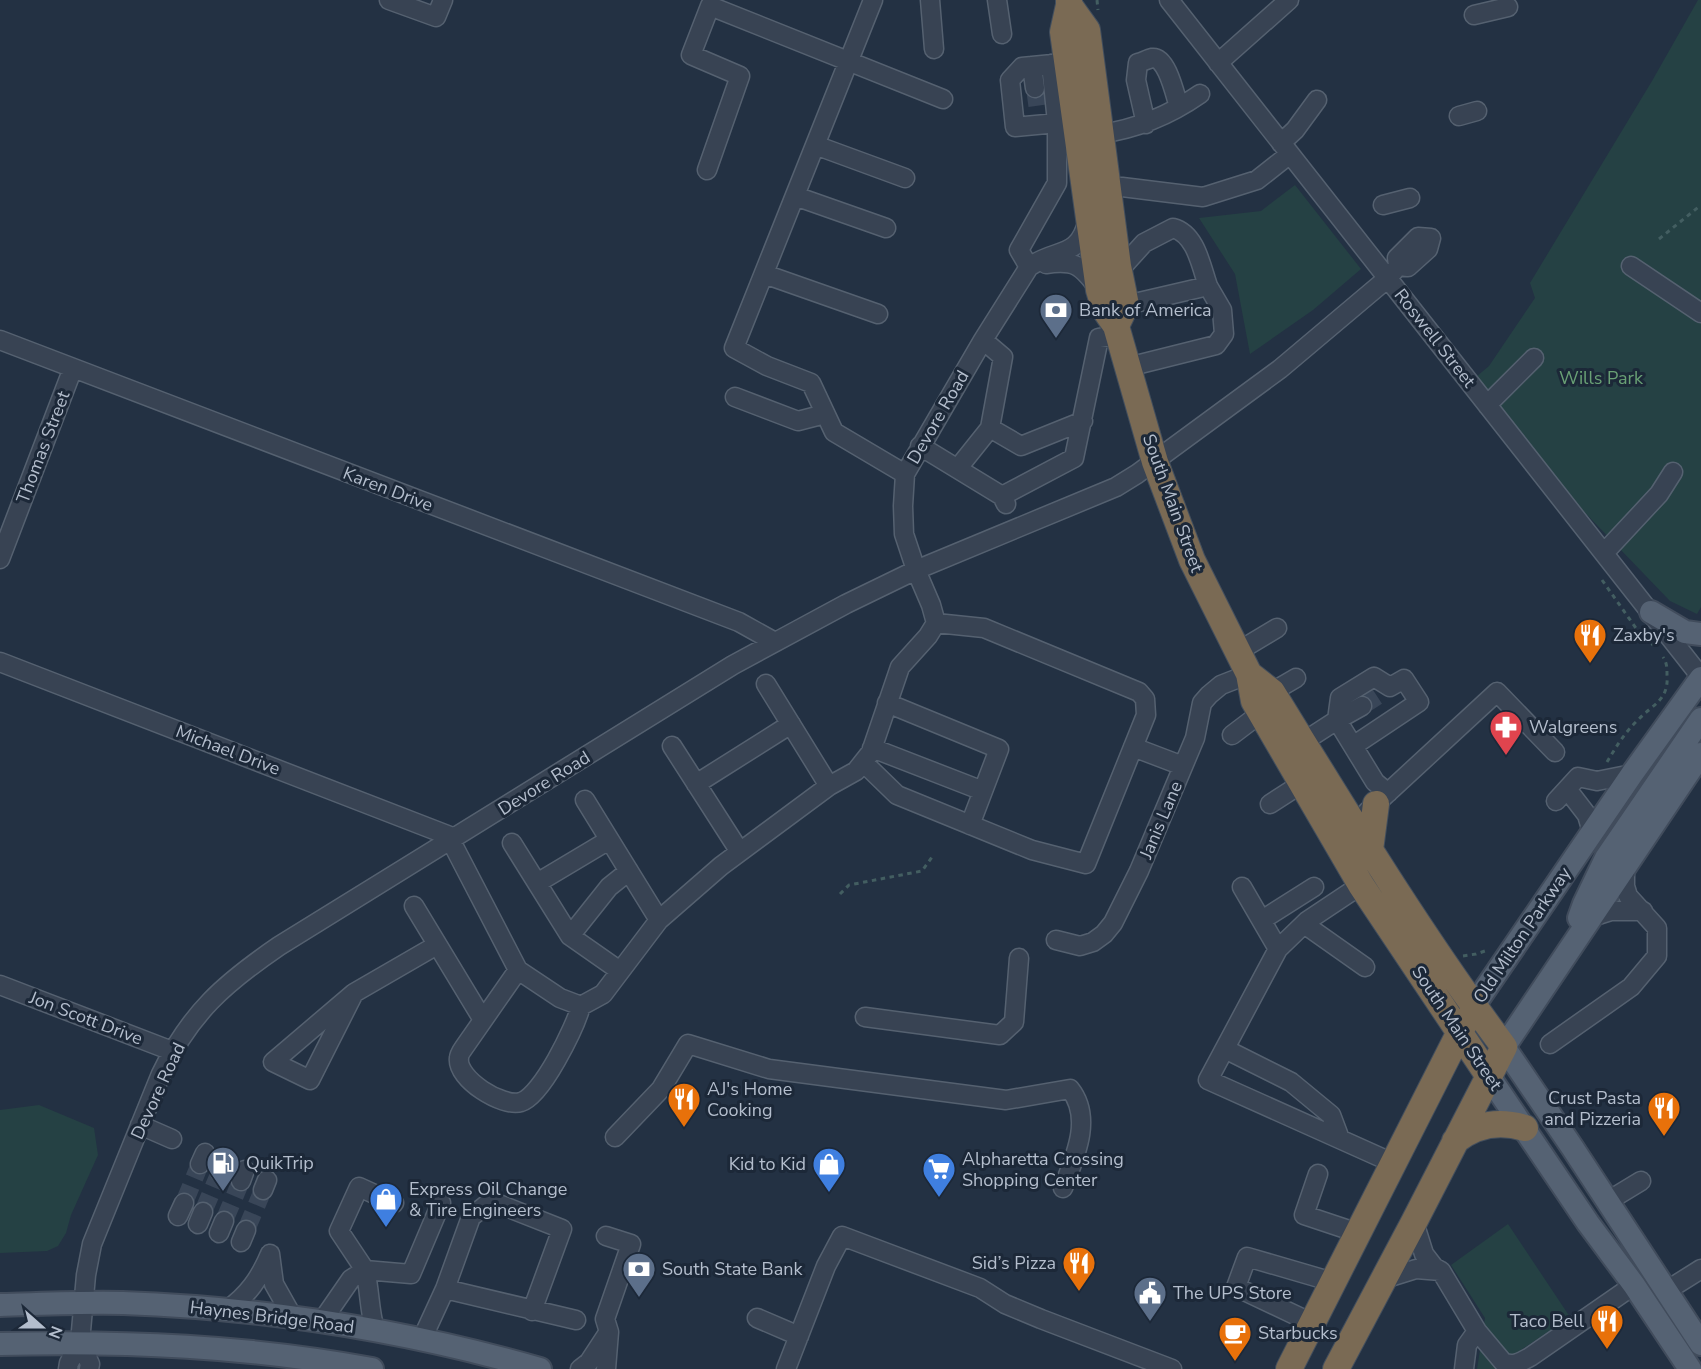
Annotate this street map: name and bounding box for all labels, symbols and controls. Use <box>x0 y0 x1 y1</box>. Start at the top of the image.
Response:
street label: Roswell Street <box>1389 284 1482 393</box>
bank icon: Bank of America <box>1038 292 1074 339</box>
place label: Bank of America <box>1079 298 1212 322</box>
street label: Devore Road <box>902 366 974 468</box>
park label: Wills Park <box>1559 366 1644 390</box>
street label: Thomas Street <box>11 387 76 507</box>
street label: South Main Street <box>1137 431 1209 576</box>
street label: Karen Drive <box>340 461 436 517</box>
restaurant icon: Zaxby's <box>1572 617 1608 664</box>
place label: Zaxby's <box>1613 623 1675 647</box>
pharmacy icon: Walgreens <box>1488 709 1524 756</box>
place label: Walgreens <box>1529 715 1617 739</box>
street label: Michael Drive <box>172 719 284 781</box>
street label: Devore Road <box>493 745 595 821</box>
street label: Janis Lane <box>1134 777 1188 863</box>
street label: Old Milton Parkway <box>1468 862 1577 1008</box>
street label: South Main Street <box>1406 961 1508 1096</box>
street label: Jon Scott Drive <box>25 985 146 1051</box>
street label: Devore Road <box>125 1039 191 1143</box>
place label: AJ's Home Cooking <box>707 1077 792 1122</box>
restaurant icon: AJ's Home Cooking <box>666 1081 702 1128</box>
place label: Crust Pasta and Pizzeria <box>1544 1086 1641 1131</box>
restaurant icon: Crust Pasta and Pizzeria <box>1646 1090 1682 1137</box>
fuel station icon: QuikTrip <box>205 1145 241 1192</box>
shop icon: Kid to Kid <box>811 1146 847 1193</box>
place label: Alpharetta Crossing Shopping Center <box>962 1147 1124 1192</box>
place label: QuikTrip <box>246 1151 314 1175</box>
supermarket icon: Alpharetta Crossing Shopping Center <box>921 1151 957 1198</box>
place label: Kid to Kid <box>729 1152 806 1176</box>
place label: Express Oil Change & Tire Engineers <box>409 1177 567 1222</box>
shop icon: Express Oil Change & Tire Engineers <box>368 1181 404 1228</box>
restaurant icon: Sid’s Pizza <box>1061 1245 1097 1292</box>
bank icon: South State Bank <box>621 1251 657 1298</box>
place label: Sid’s Pizza <box>972 1251 1056 1275</box>
place label: South State Bank <box>662 1257 804 1281</box>
public building icon: The UPS Store <box>1132 1275 1168 1322</box>
place label: The UPS Store <box>1173 1281 1292 1305</box>
street label: Haynes Bridge Road <box>188 1295 356 1339</box>
north arrow <box>12 1297 72 1357</box>
restaurant icon: Taco Bell <box>1589 1303 1625 1350</box>
place label: Taco Bell <box>1510 1309 1585 1333</box>
cafe icon: Starbucks <box>1217 1315 1253 1362</box>
place label: Starbucks <box>1258 1321 1338 1345</box>
text: N <box>43 1322 67 1342</box>

